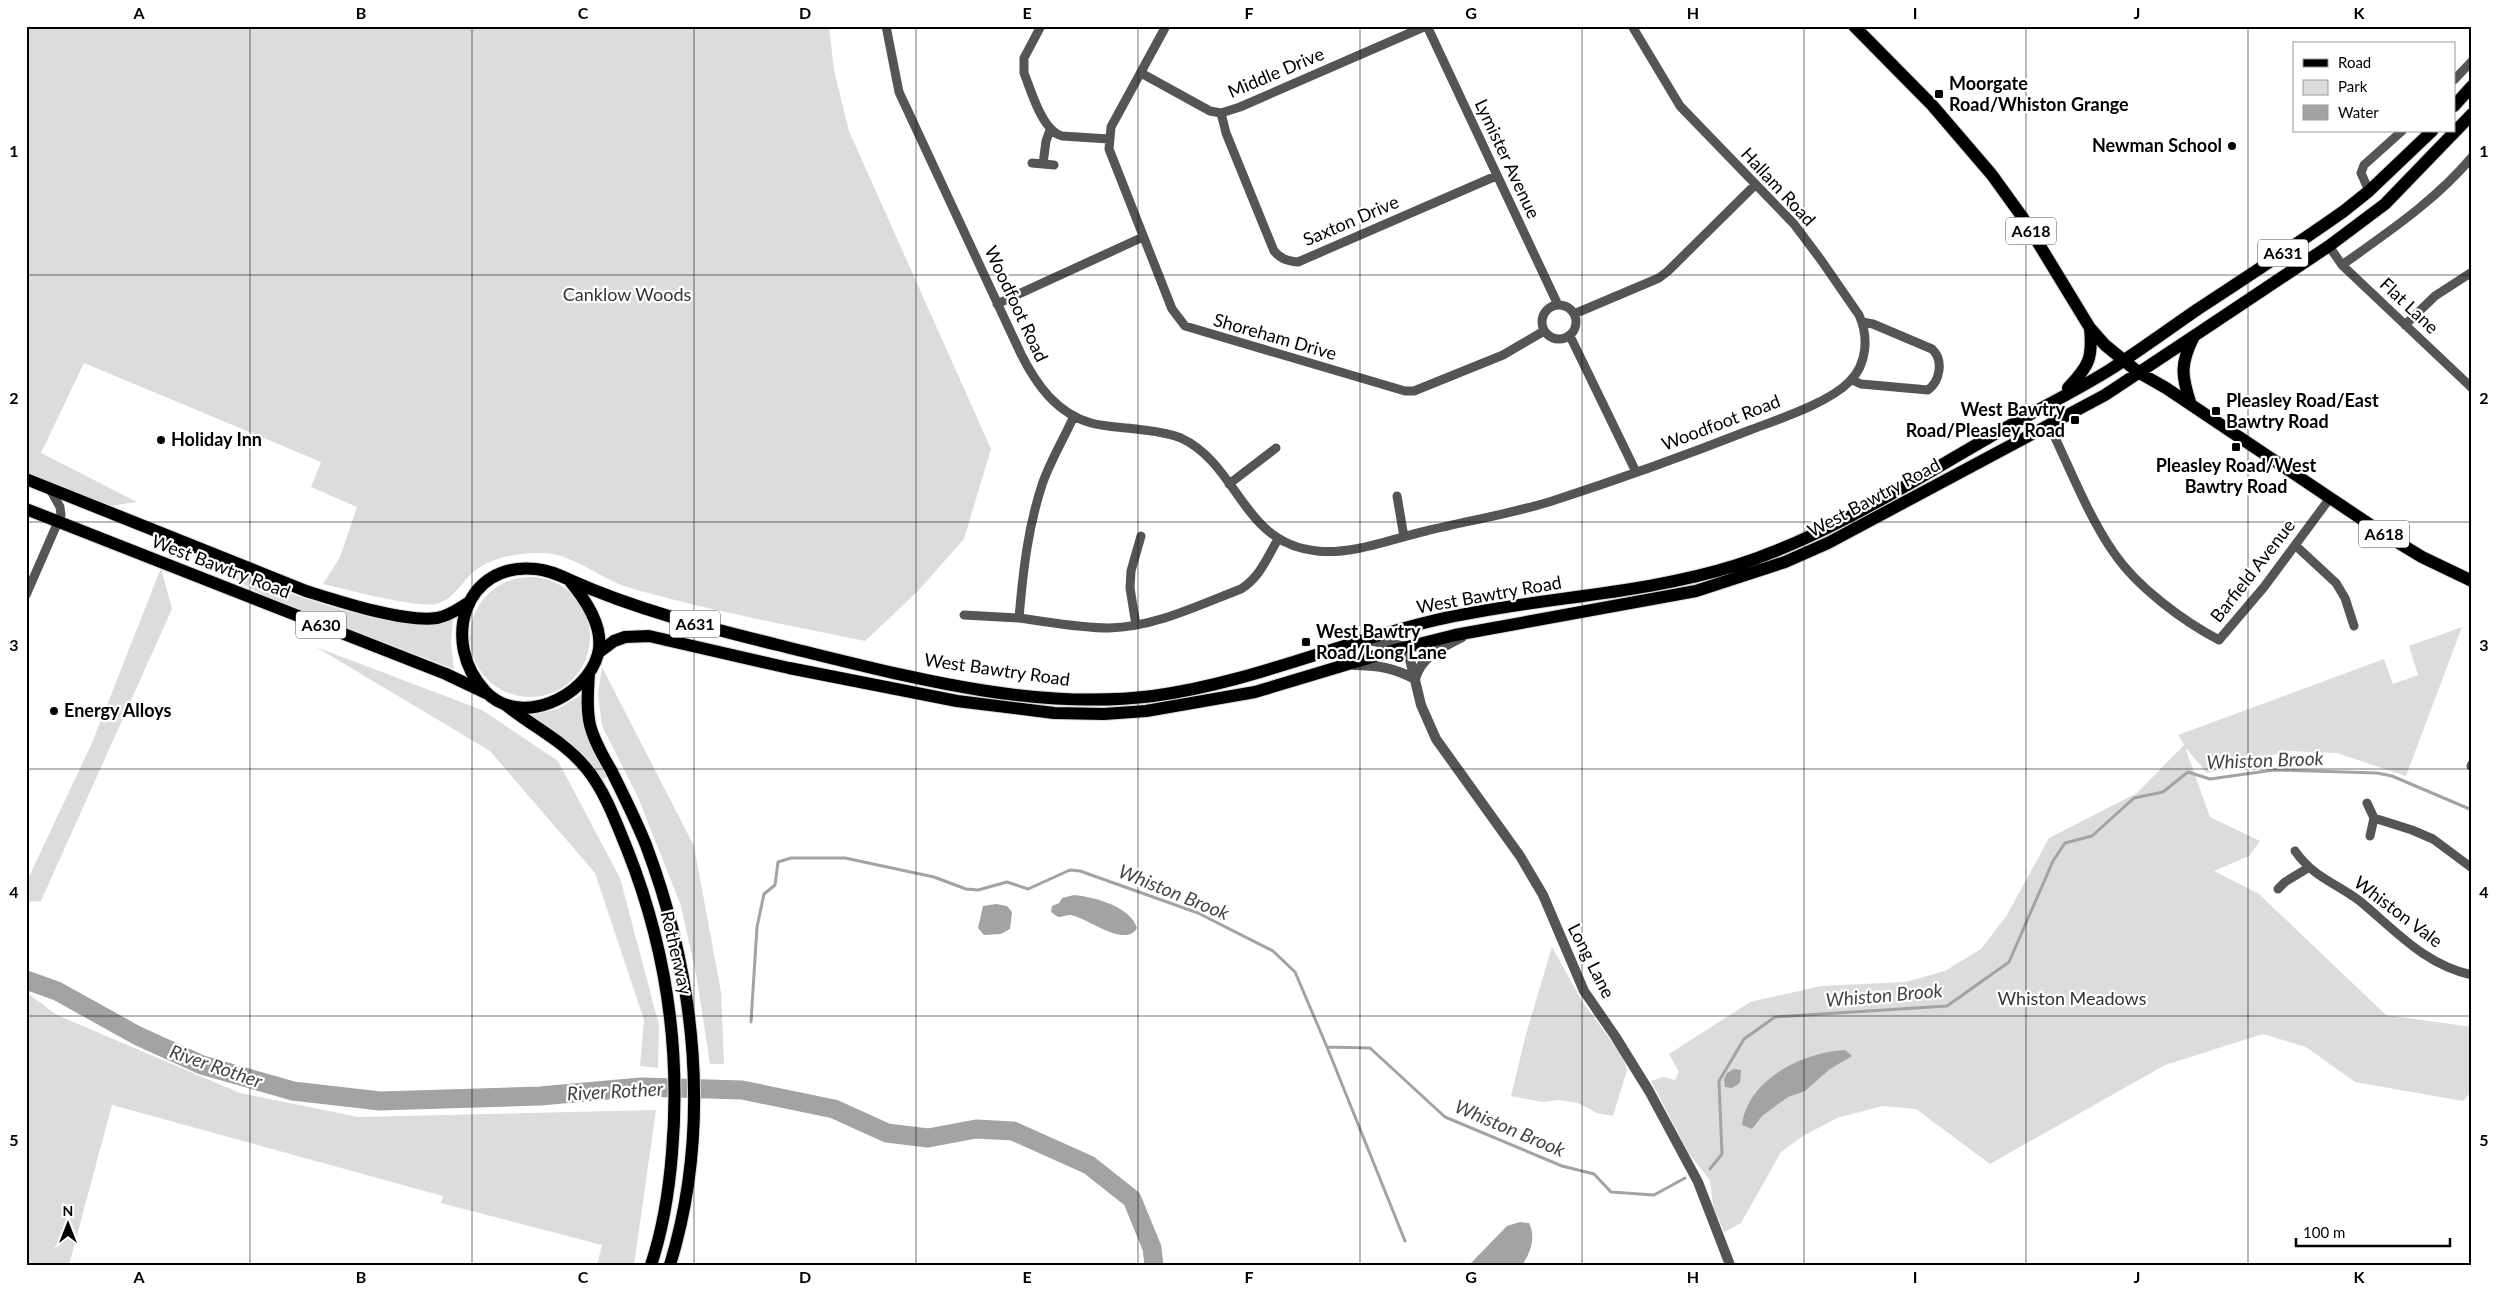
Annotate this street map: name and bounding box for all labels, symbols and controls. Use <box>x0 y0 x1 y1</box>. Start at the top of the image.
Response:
text: A <box>132 3 145 22</box>
text: B <box>356 3 366 22</box>
text: C <box>578 3 589 22</box>
text: D <box>799 3 811 22</box>
text: E <box>1022 3 1032 22</box>
text: F <box>1244 3 1254 22</box>
text: G <box>1465 3 1477 22</box>
text: H <box>1687 3 1699 22</box>
text: I <box>1913 3 1917 22</box>
text: J <box>2134 3 2140 22</box>
text: K <box>2354 3 2366 22</box>
street label: Middle Drive <box>1224 42 1327 102</box>
legend <box>2293 42 2456 132</box>
text: Road <box>2338 53 2371 71</box>
place label: Moorgate Road/Whiston Grange <box>1949 72 2129 115</box>
text: Park <box>2338 77 2368 95</box>
marker: Moorgate Road/Whiston Grange <box>1933 88 1945 100</box>
street label: Lymister Avenue <box>1471 95 1545 222</box>
text: Water <box>2338 103 2379 121</box>
place label: Newman School <box>2092 134 2222 156</box>
marker: Newman School <box>2226 140 2238 152</box>
text: 1 <box>9 141 19 160</box>
text: 1 <box>2479 141 2489 160</box>
street label: Hallam Road <box>1737 143 1821 230</box>
street label: Saxton Drive <box>1299 190 1402 250</box>
road number: A618 <box>2006 218 2056 245</box>
road number: A631 <box>2258 240 2308 266</box>
street label: Woodfoot Road <box>980 242 1053 365</box>
street label: Flat Lane <box>2376 273 2443 338</box>
park label: Canklow Woods <box>563 283 691 305</box>
street label: Shoreham Drive <box>1211 308 1339 364</box>
text: 2 <box>9 388 19 407</box>
text: 2 <box>2479 388 2489 407</box>
street label: Woodfoot Road <box>1658 389 1783 455</box>
place label: Pleasley Road/East Bawtry Road <box>2226 389 2379 432</box>
place label: West Bawtry Road/Pleasley Road <box>1906 398 2066 441</box>
marker: Pleasley Road/East Bawtry Road <box>2210 405 2222 417</box>
marker: West Bawtry Road/Pleasley Road <box>2069 414 2081 426</box>
place label: Holiday Inn <box>171 428 262 450</box>
marker: Holiday Inn <box>155 434 167 446</box>
marker: Pleasley Road/West Bawtry Road <box>2230 441 2242 453</box>
street label: West Bawtry Road <box>1804 453 1944 541</box>
place label: Pleasley Road/West Bawtry Road <box>2156 454 2317 497</box>
street label: Barfield Avenue <box>2205 514 2299 626</box>
road number: A618 <box>2359 520 2409 548</box>
street label: West Bawtry Road <box>149 529 294 603</box>
street label: West Bawtry Road <box>1415 570 1563 618</box>
road number: A631 <box>670 610 720 638</box>
road number: A630 <box>296 612 346 638</box>
place label: West Bawtry Road/Long Lane <box>1316 620 1447 663</box>
text: 3 <box>9 635 19 654</box>
text: 3 <box>2479 635 2489 654</box>
marker: West Bawtry Road/Long Lane <box>1300 636 1312 648</box>
street label: West Bawtry Road <box>923 648 1071 690</box>
place label: Energy Alloys <box>64 699 172 721</box>
marker: Energy Alloys <box>48 705 60 717</box>
water label: Whiston Brook <box>2206 746 2325 773</box>
water label: Whiston Brook <box>1116 859 1234 925</box>
street label: Whiston Vale <box>2350 871 2447 952</box>
text: 4 <box>9 882 19 901</box>
text: 4 <box>2479 882 2489 901</box>
street label: Rotherway <box>657 909 697 998</box>
street label: Long Lane <box>1564 920 1620 1001</box>
water label: Whiston Brook <box>1825 978 1944 1011</box>
park label: Whiston Meadows <box>1998 987 2147 1009</box>
water label: River Rother <box>167 1039 266 1092</box>
water label: River Rother <box>566 1076 664 1105</box>
water label: Whiston Brook <box>1452 1094 1570 1161</box>
text: 5 <box>9 1130 19 1149</box>
text: 5 <box>2479 1130 2489 1149</box>
north arrow <box>42 1198 92 1248</box>
text: N <box>63 1202 73 1219</box>
scale bar <box>2296 1216 2449 1248</box>
text: 100 m <box>2303 1223 2345 1241</box>
text: A <box>132 1267 145 1286</box>
text: B <box>356 1267 366 1286</box>
text: C <box>578 1267 589 1286</box>
text: D <box>799 1267 811 1286</box>
text: E <box>1022 1267 1032 1286</box>
text: F <box>1244 1267 1254 1286</box>
text: G <box>1465 1267 1477 1286</box>
text: H <box>1687 1267 1699 1286</box>
text: I <box>1913 1267 1917 1286</box>
text: J <box>2134 1267 2140 1286</box>
text: K <box>2354 1267 2366 1286</box>

